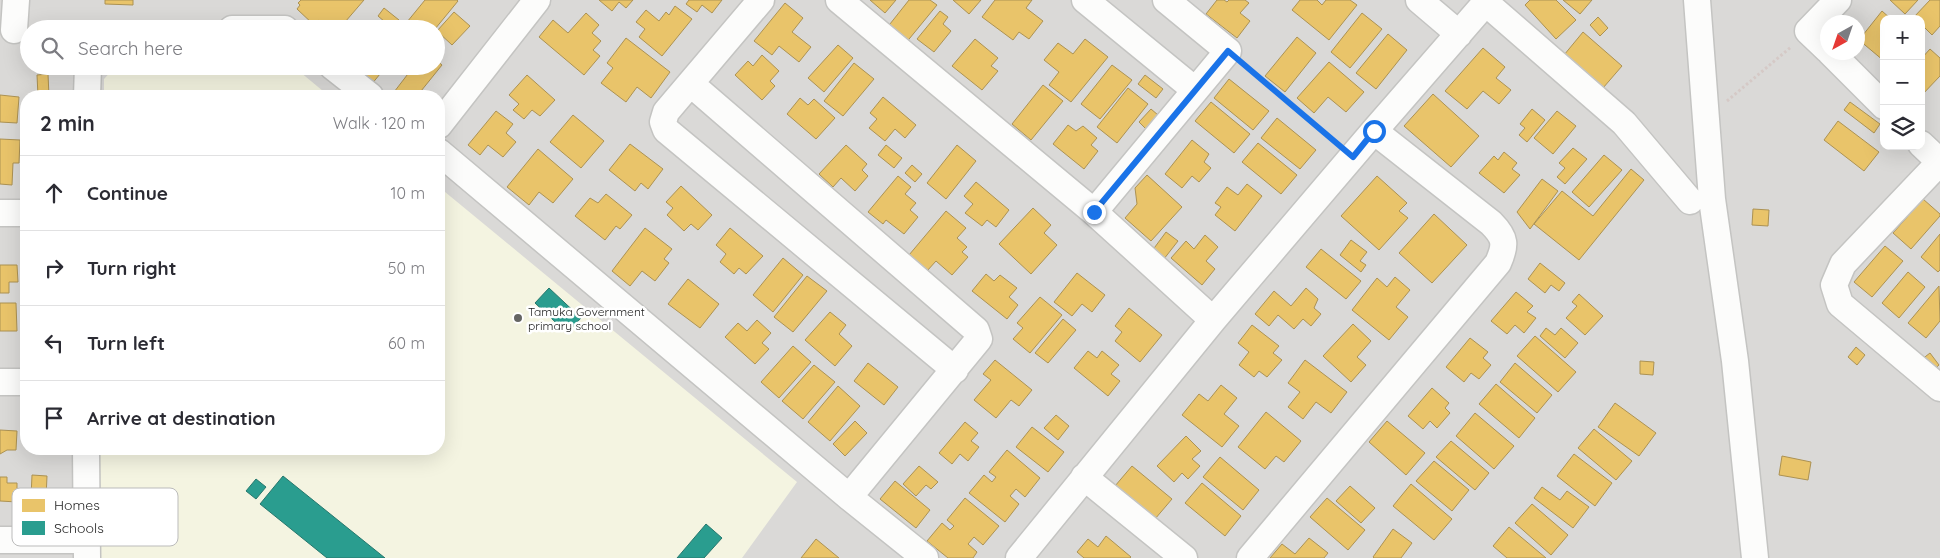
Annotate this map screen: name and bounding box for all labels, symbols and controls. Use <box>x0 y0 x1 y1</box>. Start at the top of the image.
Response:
north arrow <box>1820 15 1865 60</box>
map controls <box>1880 15 1925 150</box>
button: + <box>1880 15 1925 60</box>
search box <box>20 20 445 75</box>
icon: search <box>38 34 66 62</box>
text: Search here <box>78 36 183 60</box>
button: − <box>1880 60 1925 105</box>
button: layers <box>1880 105 1925 150</box>
text: 2 min <box>40 110 95 136</box>
text: Walk · 120 m <box>333 113 425 133</box>
route start <box>1363 120 1386 143</box>
icon: ahead <box>40 179 68 207</box>
text: Continue <box>87 181 168 205</box>
text: 10 m <box>391 183 425 203</box>
route end <box>1083 201 1106 224</box>
icon: right <box>40 254 68 282</box>
text: Turn right <box>87 256 176 280</box>
text: 50 m <box>388 258 425 278</box>
place label: Tamuka Government primary school <box>528 304 645 333</box>
marker: Tamuka Government primary school <box>512 312 524 324</box>
icon: left <box>40 329 68 357</box>
text: Turn left <box>87 331 165 355</box>
text: 60 m <box>388 333 425 353</box>
icon: arrive <box>40 404 68 432</box>
text: Arrive at destination <box>87 406 276 430</box>
legend <box>12 488 178 546</box>
text: Homes <box>54 496 100 514</box>
text: Schools <box>54 519 104 537</box>

